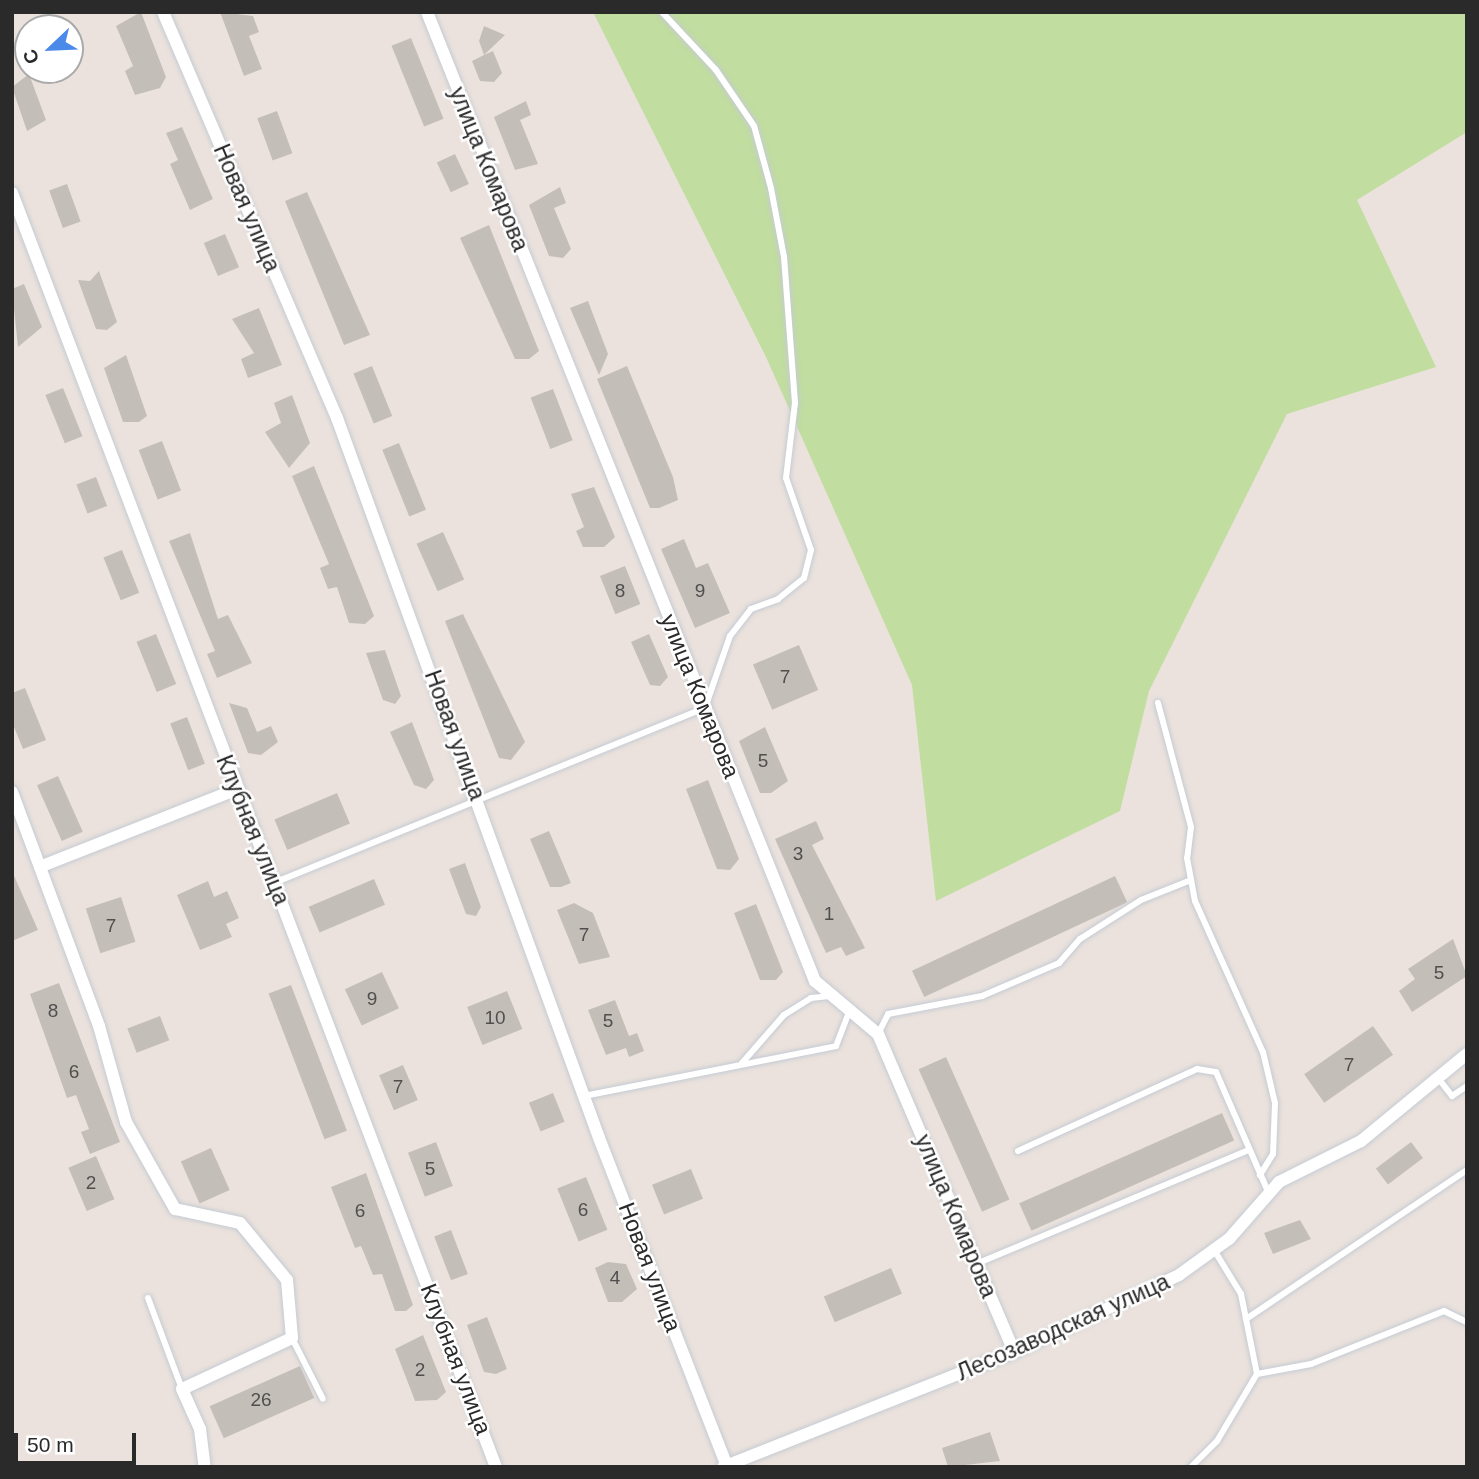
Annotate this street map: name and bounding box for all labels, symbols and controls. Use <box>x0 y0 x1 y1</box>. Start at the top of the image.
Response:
north arrow <box>14 14 84 84</box>
text: С <box>19 46 43 67</box>
street label: улица Комарова <box>443 83 535 255</box>
street label: Новая улица <box>208 140 286 276</box>
house number: 8 <box>615 580 625 602</box>
house number: 9 <box>695 580 705 602</box>
street label: улица Комарова <box>654 610 746 782</box>
street label: Новая улица <box>419 666 491 804</box>
house number: 7 <box>780 666 790 688</box>
house number: 5 <box>758 750 768 772</box>
street label: Клубная улица <box>210 751 296 909</box>
house number: 3 <box>793 843 803 865</box>
house number: 1 <box>824 903 834 925</box>
house number: 7 <box>106 915 116 937</box>
house number: 7 <box>579 924 589 946</box>
house number: 5 <box>1434 962 1444 984</box>
house number: 9 <box>367 988 377 1010</box>
house number: 8 <box>48 1000 58 1022</box>
house number: 10 <box>484 1007 506 1029</box>
house number: 5 <box>603 1010 613 1032</box>
house number: 7 <box>1344 1054 1354 1076</box>
house number: 6 <box>69 1061 79 1083</box>
house number: 7 <box>393 1076 403 1098</box>
street label: улица Комарова <box>909 1130 1003 1302</box>
house number: 5 <box>425 1158 435 1180</box>
house number: 2 <box>86 1172 96 1194</box>
street label: Новая улица <box>613 1198 687 1336</box>
house number: 6 <box>578 1199 588 1221</box>
house number: 6 <box>355 1200 365 1222</box>
house number: 4 <box>610 1267 620 1289</box>
street label: Лесозаводская улица <box>952 1268 1174 1386</box>
street label: Клубная улица <box>415 1280 497 1438</box>
house number: 2 <box>415 1359 425 1381</box>
house number: 26 <box>250 1389 272 1411</box>
scale bar <box>18 1420 140 1464</box>
text: 50 m <box>27 1433 74 1456</box>

